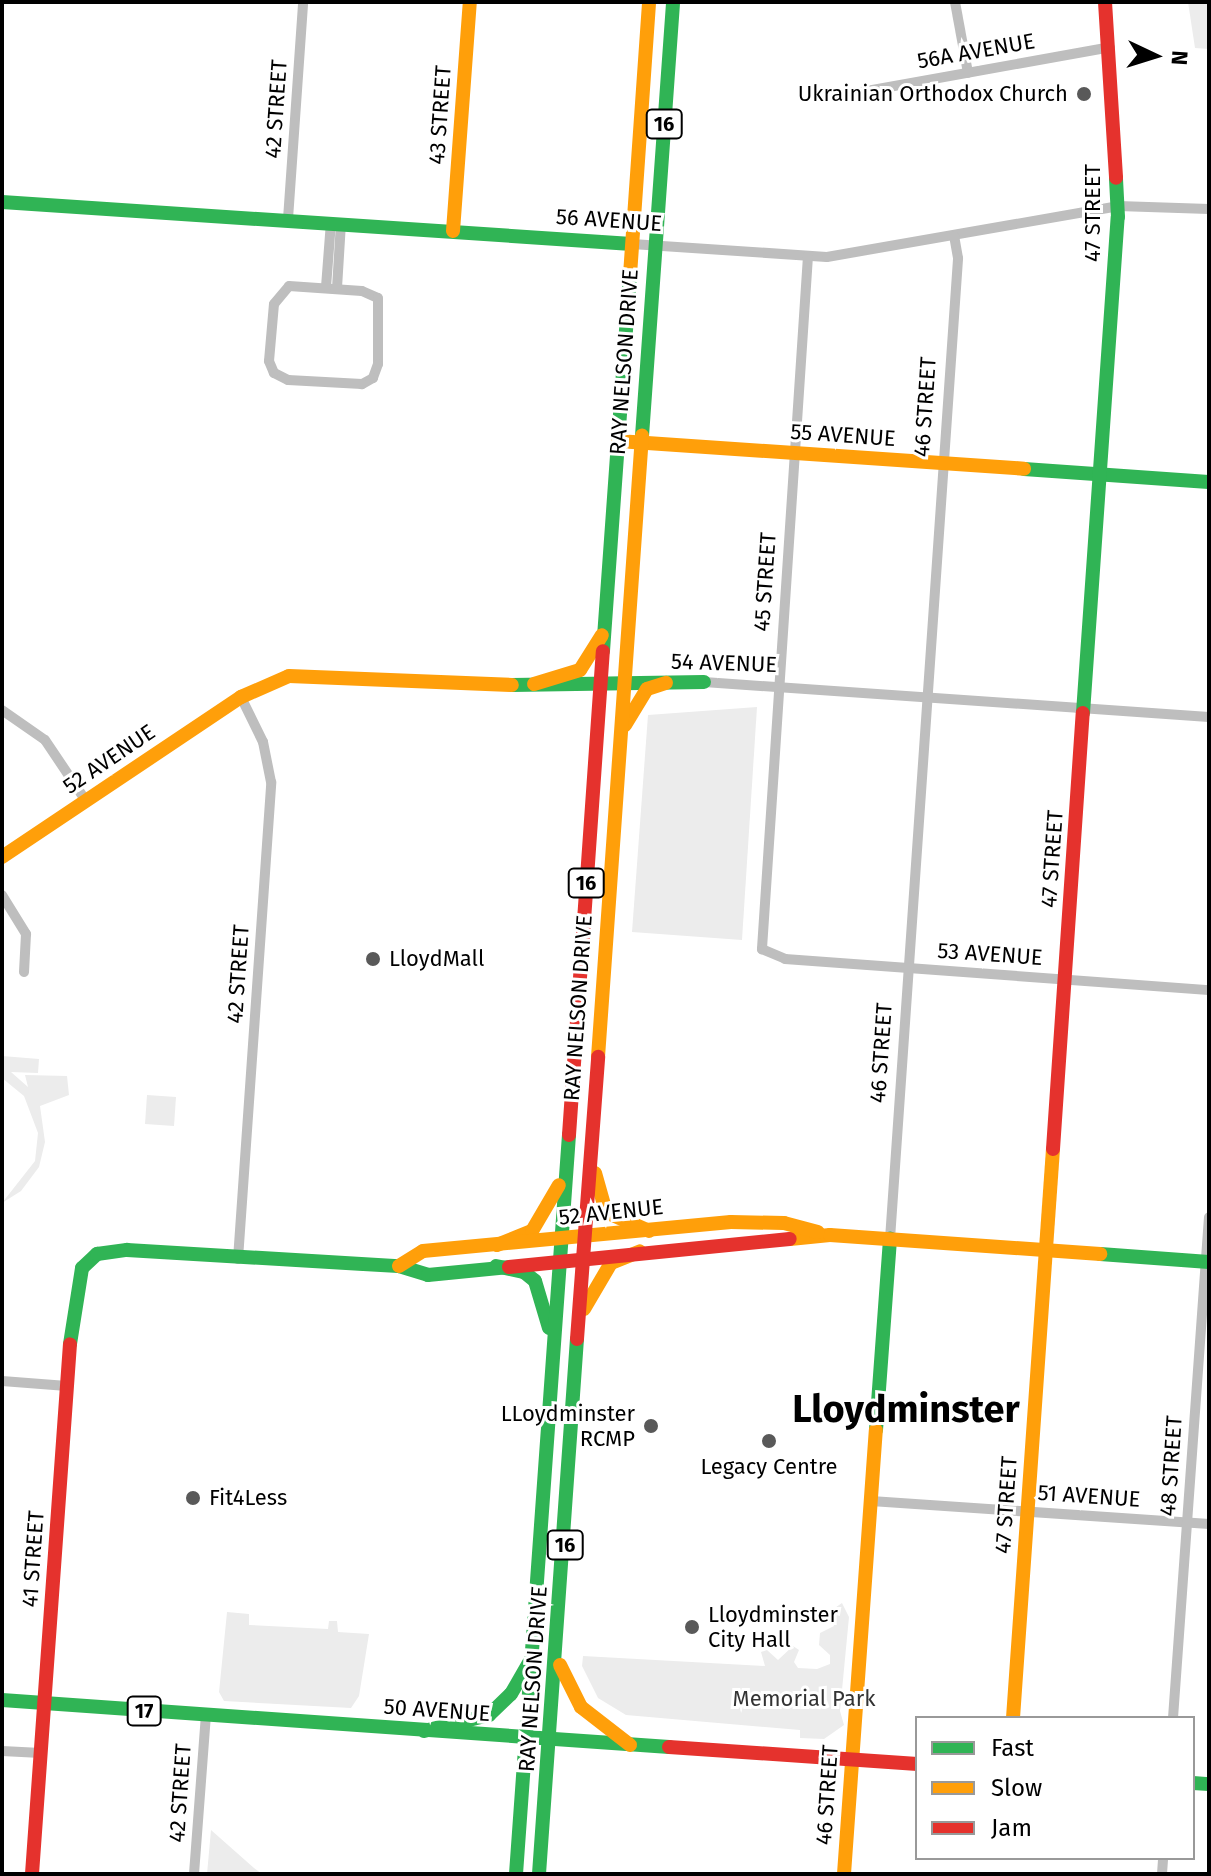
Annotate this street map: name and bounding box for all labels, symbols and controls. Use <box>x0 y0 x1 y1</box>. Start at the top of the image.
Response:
north arrow <box>1115 16 1195 96</box>
street label: 56A AVENUE <box>915 28 1037 74</box>
text: N <box>1165 49 1193 66</box>
street label: 42 STREET <box>259 59 293 159</box>
street label: 43 STREET <box>423 65 457 165</box>
place label: Ukrainian Orthodox Church <box>798 81 1068 107</box>
marker: Ukrainian Orthodox Church <box>1075 85 1093 103</box>
road number: 16 <box>644 108 684 140</box>
street label: 47 STREET <box>1080 164 1106 262</box>
street label: 56 AVENUE <box>555 203 663 237</box>
street label: RAY NELSON DRIVE <box>604 268 644 456</box>
street label: 46 STREET <box>908 356 942 458</box>
street label: 55 AVENUE <box>789 418 897 452</box>
street label: 45 STREET <box>748 531 782 633</box>
street label: 54 AVENUE <box>670 648 778 678</box>
street label: 52 AVENUE <box>58 719 160 799</box>
street label: 47 STREET <box>1035 809 1069 909</box>
road number: 16 <box>566 867 606 899</box>
street label: RAY NELSON DRIVE <box>558 914 598 1102</box>
street label: 42 STREET <box>221 924 255 1024</box>
street label: 53 AVENUE <box>937 937 1043 971</box>
place label: LloydMall <box>389 946 484 972</box>
marker: LloydMall <box>364 950 382 968</box>
street label: 46 STREET <box>864 1002 898 1104</box>
street label: 52 AVENUE <box>557 1193 665 1231</box>
district label: Lloydminster <box>792 1387 1020 1433</box>
place label: LLoydminster RCMP <box>501 1400 635 1452</box>
street label: 48 STREET <box>1154 1415 1188 1517</box>
marker: LLoydminster RCMP <box>642 1417 660 1435</box>
marker: Legacy Centre <box>760 1432 778 1450</box>
place label: Legacy Centre <box>700 1454 838 1480</box>
street label: 47 STREET <box>989 1455 1023 1555</box>
street label: 51 AVENUE <box>1037 1479 1141 1513</box>
place label: Fit4Less <box>209 1485 287 1511</box>
marker: Fit4Less <box>184 1489 202 1507</box>
street label: 41 STREET <box>16 1510 50 1608</box>
road number: 16 <box>545 1529 585 1561</box>
street label: RAY NELSON DRIVE <box>513 1585 553 1773</box>
place label: Lloydminster City Hall <box>708 1601 838 1652</box>
marker: Lloydminster City Hall <box>683 1618 701 1636</box>
park label: Memorial Park <box>733 1686 875 1712</box>
street label: 50 AVENUE <box>383 1693 491 1727</box>
road number: 17 <box>126 1695 162 1727</box>
legend <box>915 1716 1195 1860</box>
text: Fast <box>991 1734 1034 1762</box>
street label: 42 STREET <box>163 1743 197 1843</box>
street label: 46 STREET <box>810 1744 844 1846</box>
text: Slow <box>991 1774 1042 1802</box>
text: Jam <box>991 1814 1032 1842</box>

